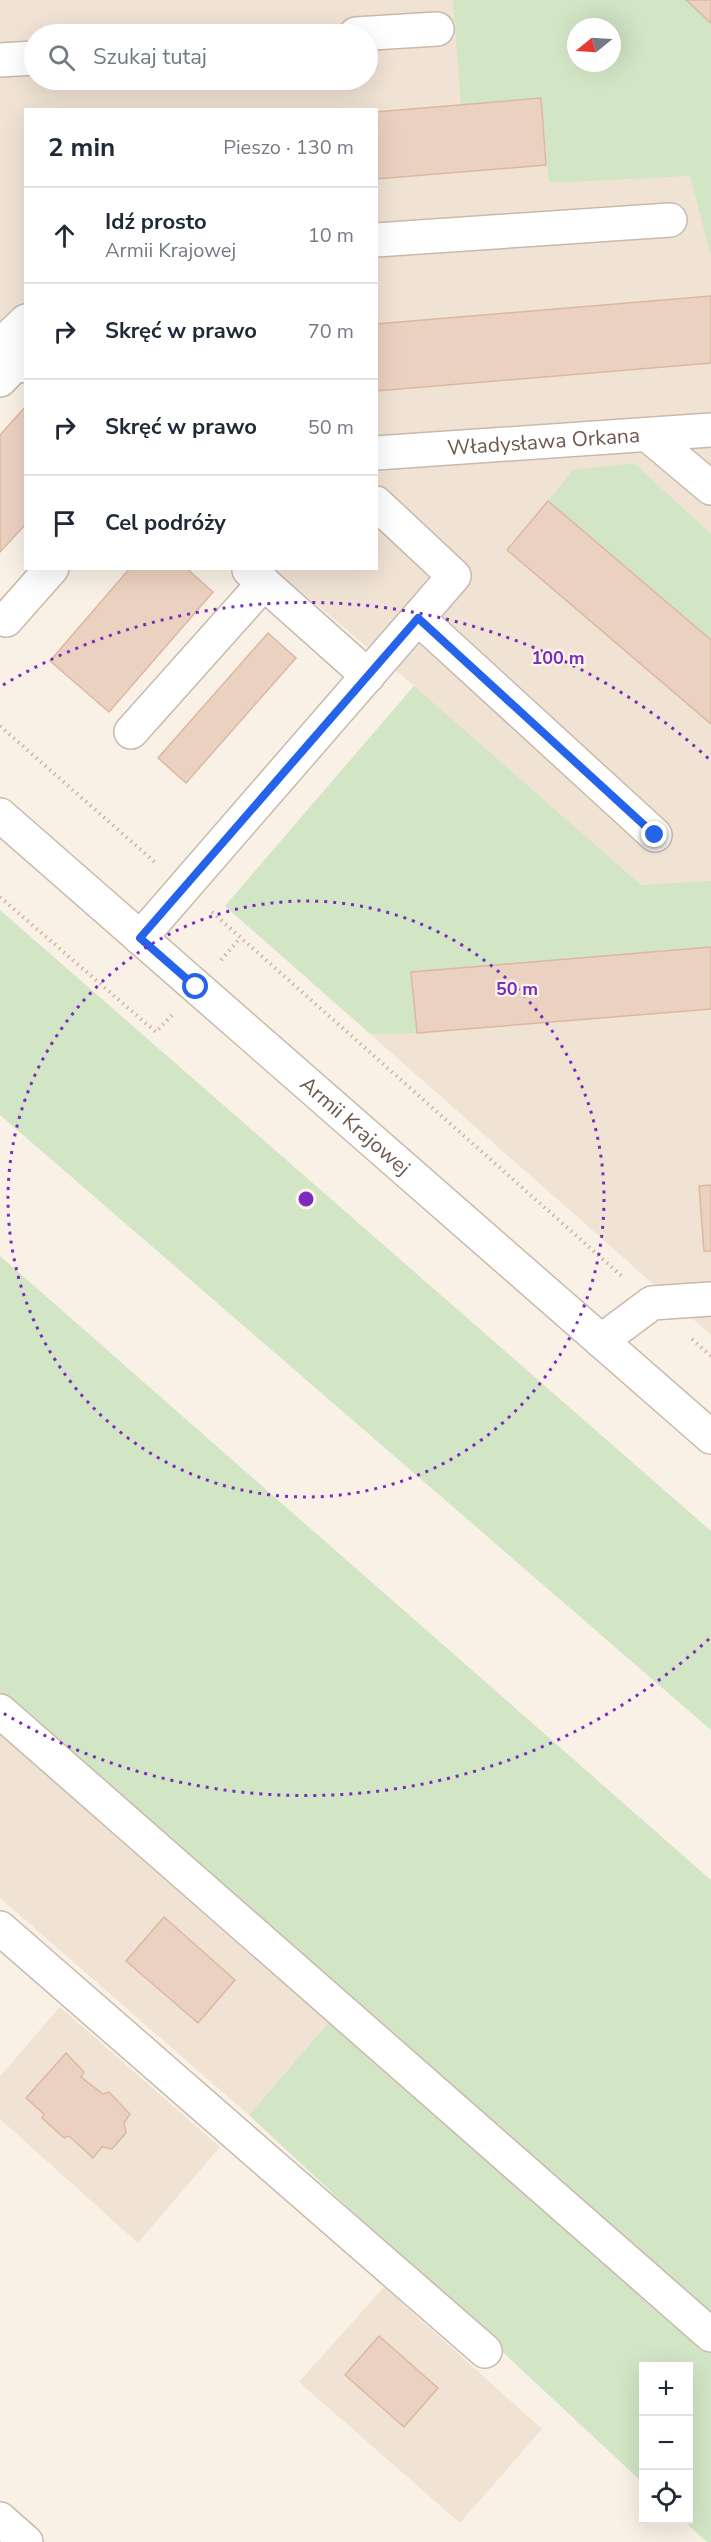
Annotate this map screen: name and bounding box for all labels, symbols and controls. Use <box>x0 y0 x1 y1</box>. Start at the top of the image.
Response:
north arrow <box>567 18 621 72</box>
search box <box>24 24 378 90</box>
icon: search <box>45 41 78 74</box>
text: Szukaj tutaj <box>93 42 207 72</box>
text: 2 min <box>48 130 115 165</box>
text: Pieszo · 130 m <box>223 134 354 161</box>
text: Idź prosto <box>105 207 207 237</box>
icon: ahead <box>48 219 81 252</box>
text: 10 m <box>308 222 354 249</box>
text: Armii Krajowej <box>105 237 236 264</box>
icon: right <box>48 315 81 348</box>
text: Skręć w prawo <box>105 316 257 346</box>
text: 70 m <box>308 318 354 345</box>
icon: right <box>48 411 81 444</box>
text: Skręć w prawo <box>105 412 257 442</box>
text: 50 m <box>308 414 354 441</box>
street label: Władysława Orkana <box>446 421 641 462</box>
icon: arrive <box>48 507 81 540</box>
text: Cel podróży <box>105 508 226 538</box>
text: 100 m <box>531 646 585 670</box>
route end <box>641 821 667 847</box>
route start <box>182 973 208 999</box>
text: 50 m <box>496 977 538 1001</box>
street label: Armii Krajowej <box>294 1070 416 1182</box>
centre of rings <box>296 1189 316 1209</box>
map controls <box>639 2362 693 2524</box>
button: + <box>639 2362 693 2416</box>
button: − <box>639 2416 693 2470</box>
button: locate <box>639 2470 693 2524</box>

